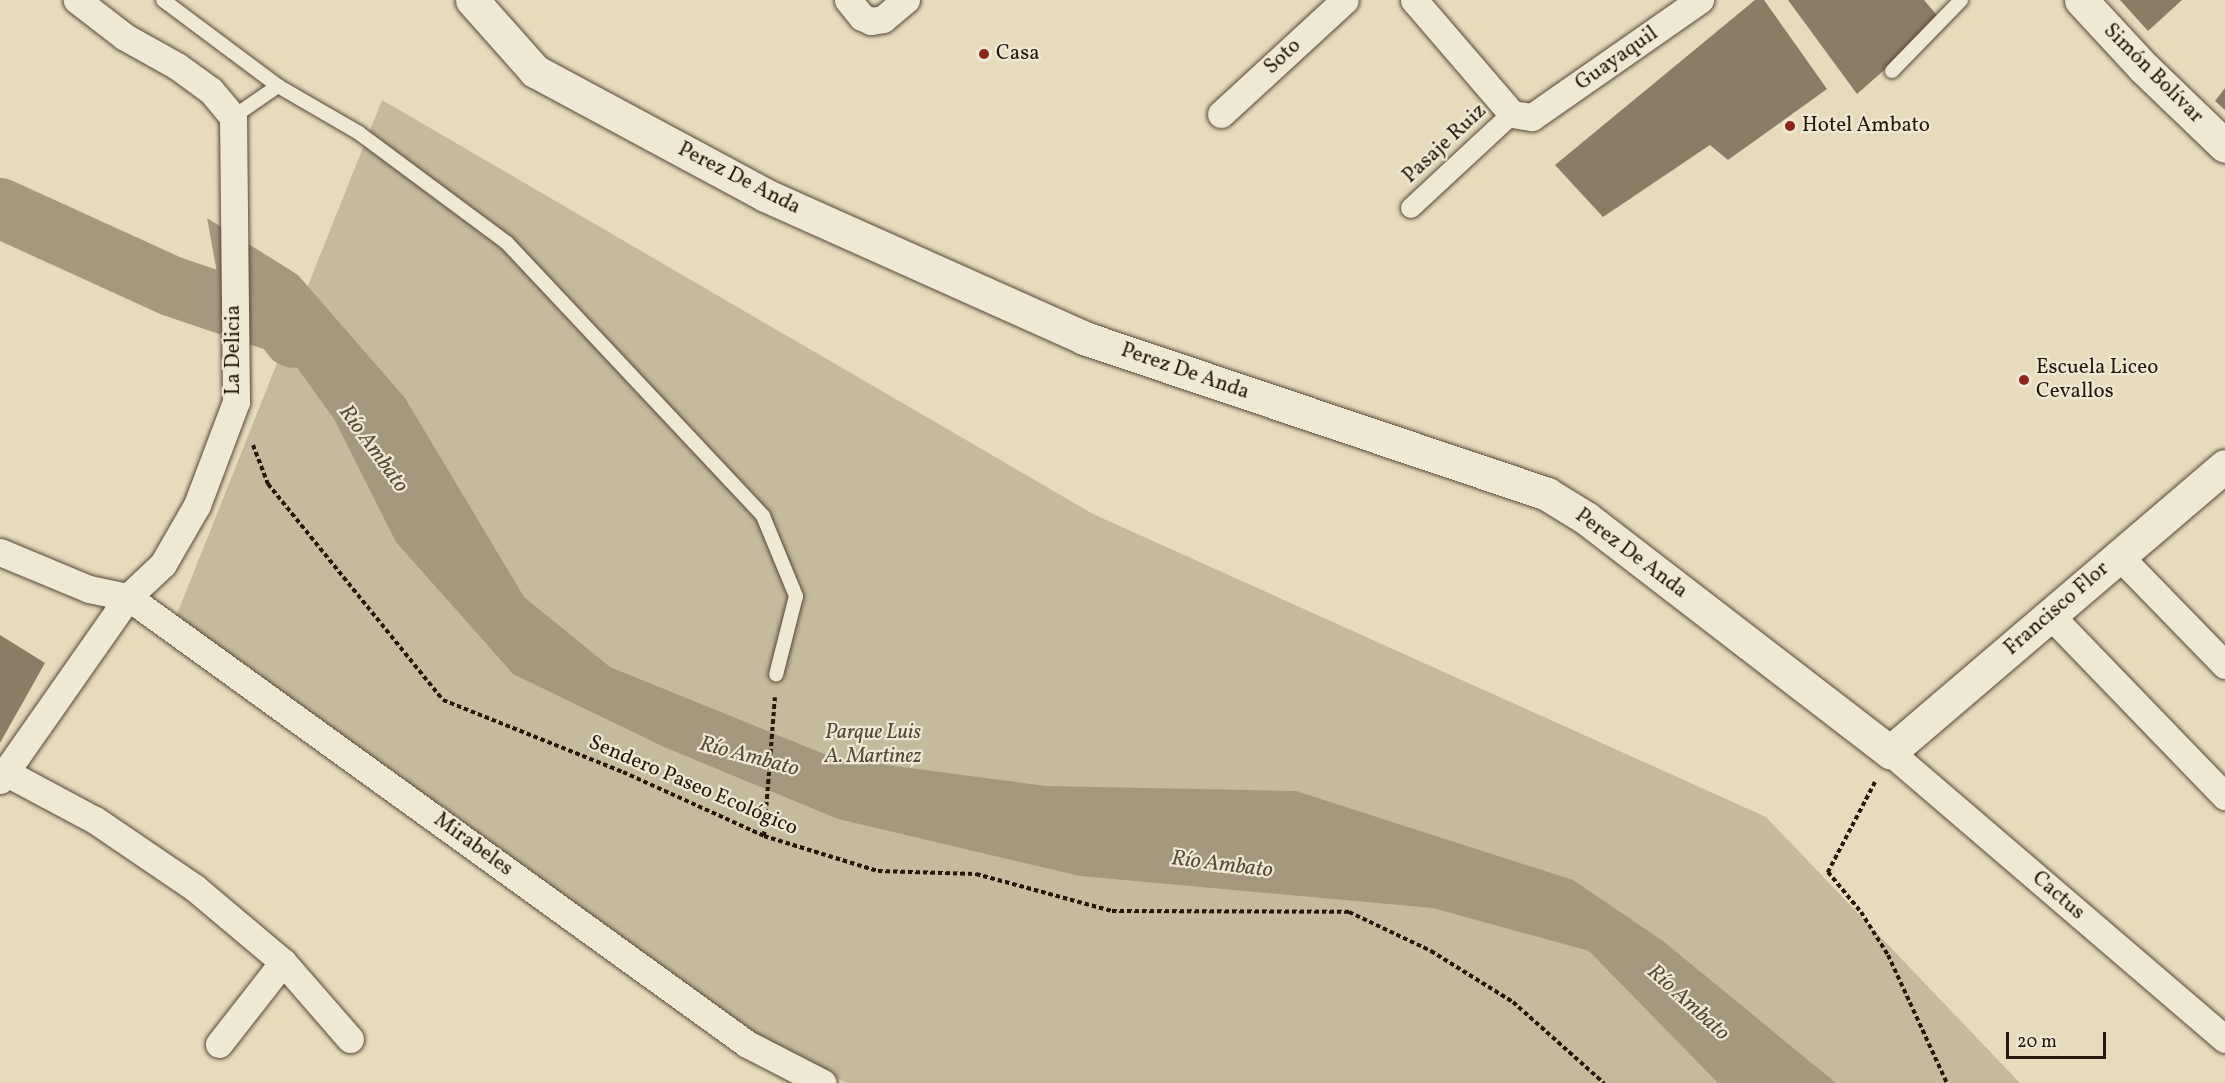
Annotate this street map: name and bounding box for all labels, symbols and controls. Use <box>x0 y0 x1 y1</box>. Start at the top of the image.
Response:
street label: Simón Bolívar <box>2098 19 2208 129</box>
street label: Guayaquil <box>1571 22 1663 96</box>
street label: Soto <box>1259 34 1307 80</box>
place label: Casa <box>996 41 1040 67</box>
marker: Casa <box>977 47 991 61</box>
street label: Pasaje Ruiz <box>1398 99 1492 189</box>
place label: Hotel Ambato <box>1802 113 1930 139</box>
marker: Hotel Ambato <box>1783 119 1797 133</box>
street label: Perez De Anda <box>673 137 805 221</box>
street label: La Delicia <box>221 305 247 395</box>
street label: Perez De Anda <box>1117 338 1253 406</box>
place label: Escuela Liceo Cevallos <box>2036 355 2158 405</box>
marker: Escuela Liceo Cevallos <box>2017 373 2031 387</box>
water label: Río Ambato <box>332 400 414 498</box>
street label: Perez De Anda <box>1570 504 1692 604</box>
street label: Francisco Flor <box>2000 557 2114 661</box>
park label: Parque Luis A. Martinez <box>825 720 921 770</box>
street label: Sendero Paseo Ecológico <box>584 730 802 842</box>
water label: Río Ambato <box>696 731 802 783</box>
street label: Mirabeles <box>428 808 518 882</box>
water label: Río Ambato <box>1170 846 1274 884</box>
street label: Cactus <box>2026 866 2090 926</box>
water label: Río Ambato <box>1641 959 1735 1047</box>
scale bar <box>2009 1020 2110 1058</box>
text: 20 m <box>2017 1030 2057 1055</box>

